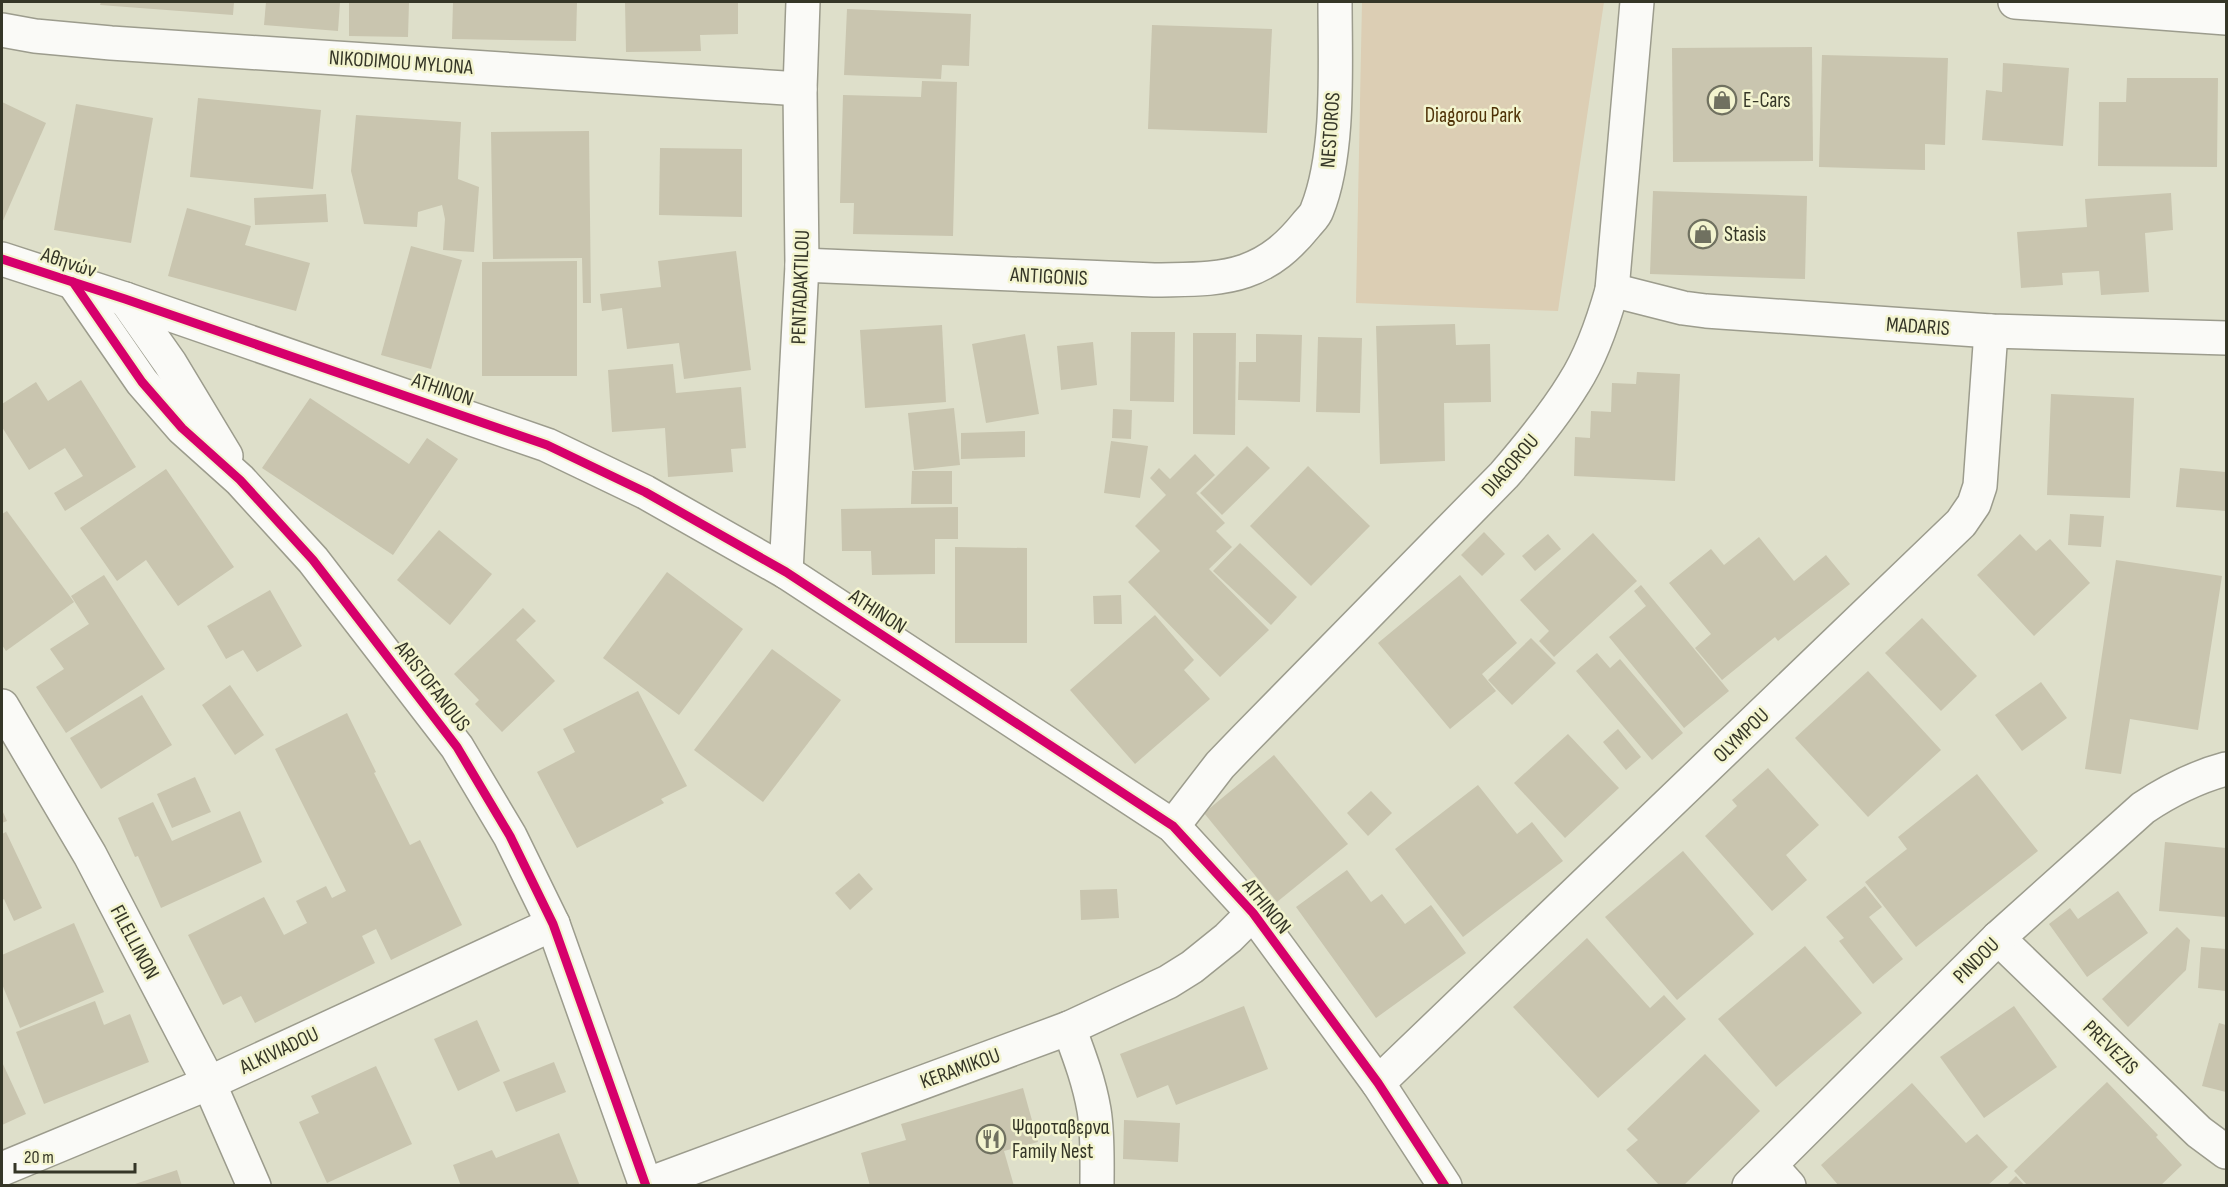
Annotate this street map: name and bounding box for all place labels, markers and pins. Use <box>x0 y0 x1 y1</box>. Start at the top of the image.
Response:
shop icon: E-Cars <box>1706 84 1738 116</box>
place label: E-Cars <box>1743 88 1791 113</box>
shop icon: Stasis <box>1687 218 1719 250</box>
place label: Stasis <box>1724 222 1766 247</box>
place label: Ψαροταβερνα Family Nest <box>1012 1115 1110 1164</box>
restaurant icon: Ψαροταβερνα Family Nest <box>975 1123 1007 1155</box>

